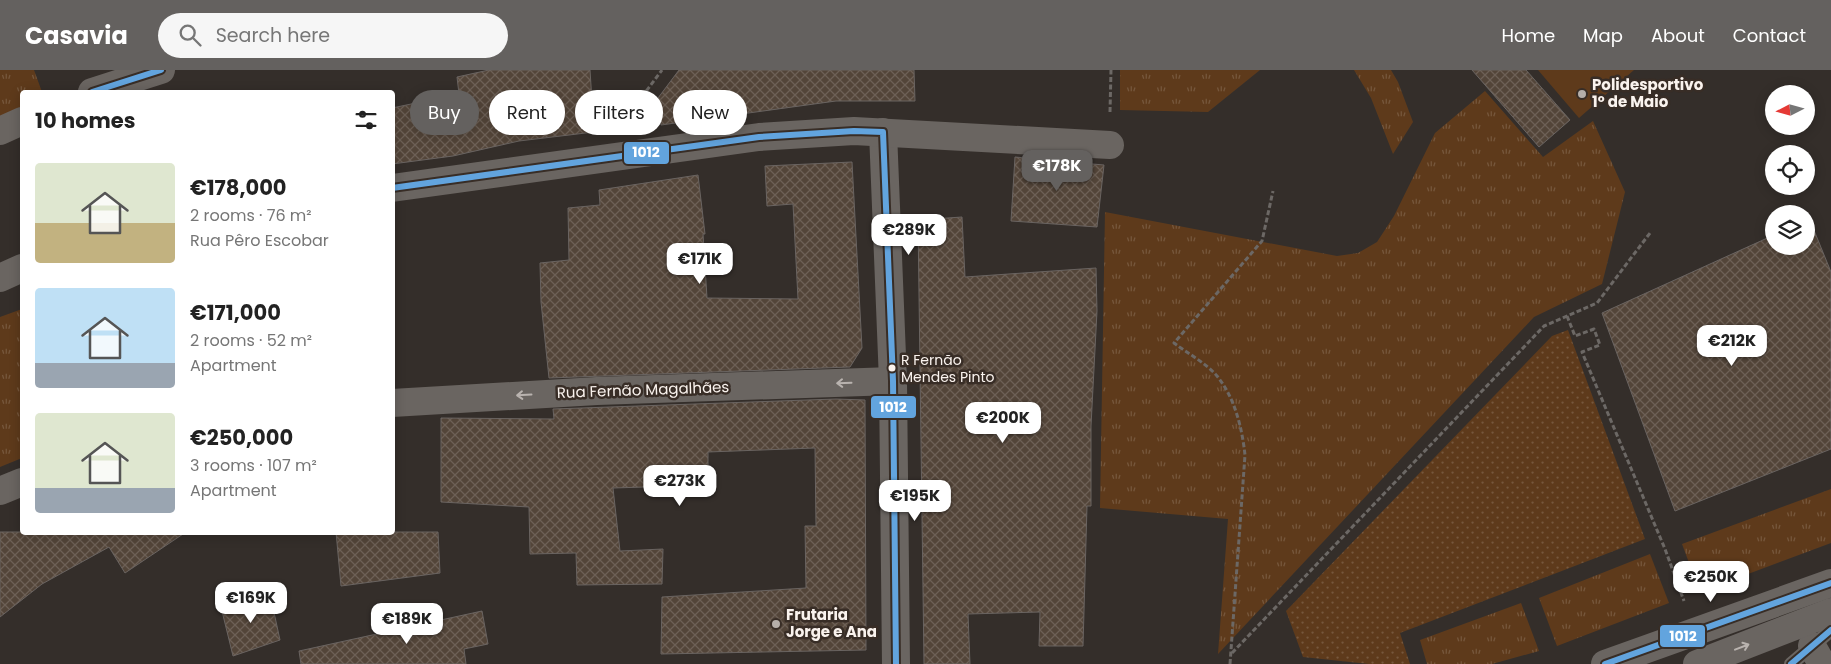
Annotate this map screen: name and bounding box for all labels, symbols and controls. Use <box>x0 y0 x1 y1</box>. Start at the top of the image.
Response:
search box <box>158 13 508 58</box>
text: Casavia <box>25 19 128 52</box>
icon: search <box>176 21 204 49</box>
text: Search here <box>216 22 330 49</box>
text: Home <box>1501 23 1555 48</box>
text: Map <box>1583 23 1623 48</box>
text: About <box>1651 23 1705 48</box>
text: Contact <box>1733 23 1806 48</box>
place label: Polidesportivo 1º de Maio <box>1592 74 1704 112</box>
north arrow <box>1765 85 1815 135</box>
map controls <box>1765 85 1815 255</box>
marker: Polidesportivo 1º de Maio <box>1576 88 1588 100</box>
chip: Buy <box>410 90 479 135</box>
chip: Rent <box>489 90 565 135</box>
chip: Filters <box>575 90 663 135</box>
chip: New <box>673 90 747 135</box>
text: 10 homes <box>35 106 135 135</box>
icon: filters <box>352 106 380 134</box>
line badge: 1012 <box>623 141 670 165</box>
text: 1012 <box>632 142 660 162</box>
button: locate <box>1765 145 1815 195</box>
pin: €178K <box>1022 150 1092 192</box>
text: €178K <box>1033 154 1081 177</box>
text: €178,000 <box>190 173 287 202</box>
icon: home <box>75 183 135 243</box>
text: 2 rooms · 76 m² <box>190 204 312 227</box>
button: layers <box>1765 205 1815 255</box>
pin: €289K <box>874 214 944 256</box>
text: €289K <box>882 218 936 241</box>
text: Rua Pêro Escobar <box>190 229 329 252</box>
pin: €171K <box>665 242 735 285</box>
text: €171K <box>678 247 722 270</box>
text: €171,000 <box>190 298 281 327</box>
icon: home <box>75 308 135 368</box>
pin: €212K <box>1697 324 1767 367</box>
text: 2 rooms · 52 m² <box>190 329 312 352</box>
text: €212K <box>1708 329 1756 352</box>
place label: R Fernão Mendes Pinto <box>901 350 994 387</box>
text: Apartment <box>190 354 277 377</box>
marker: R Fernão Mendes Pinto <box>887 363 897 373</box>
street label: Rua Fernão Magalhães <box>556 376 730 403</box>
one-way arrow <box>836 378 852 388</box>
one-way arrow <box>517 390 533 399</box>
line badge: 1012 <box>870 395 917 419</box>
text: 1012 <box>879 397 907 417</box>
pin: €200K <box>968 402 1038 444</box>
text: €200K <box>976 406 1030 429</box>
text: €250,000 <box>190 423 293 452</box>
icon: home <box>75 433 135 493</box>
text: 3 rooms · 107 m² <box>190 454 317 477</box>
pin: €273K <box>645 464 715 507</box>
text: €273K <box>654 469 706 492</box>
text: Apartment <box>190 479 277 502</box>
pin: €195K <box>880 480 950 522</box>
text: €195K <box>890 484 940 507</box>
pin: €250K <box>1676 560 1746 603</box>
text: €250K <box>1684 565 1738 588</box>
pin: €169K <box>216 582 286 624</box>
text: €169K <box>226 586 276 609</box>
pin: €189K <box>372 602 442 645</box>
place label: Frutaria Jorge e Ana <box>786 604 877 642</box>
text: €189K <box>382 607 432 630</box>
marker: Frutaria Jorge e Ana <box>770 618 782 630</box>
line badge: 1012 <box>1659 624 1706 648</box>
text: 1012 <box>1669 626 1697 646</box>
one-way arrow <box>1734 642 1749 651</box>

